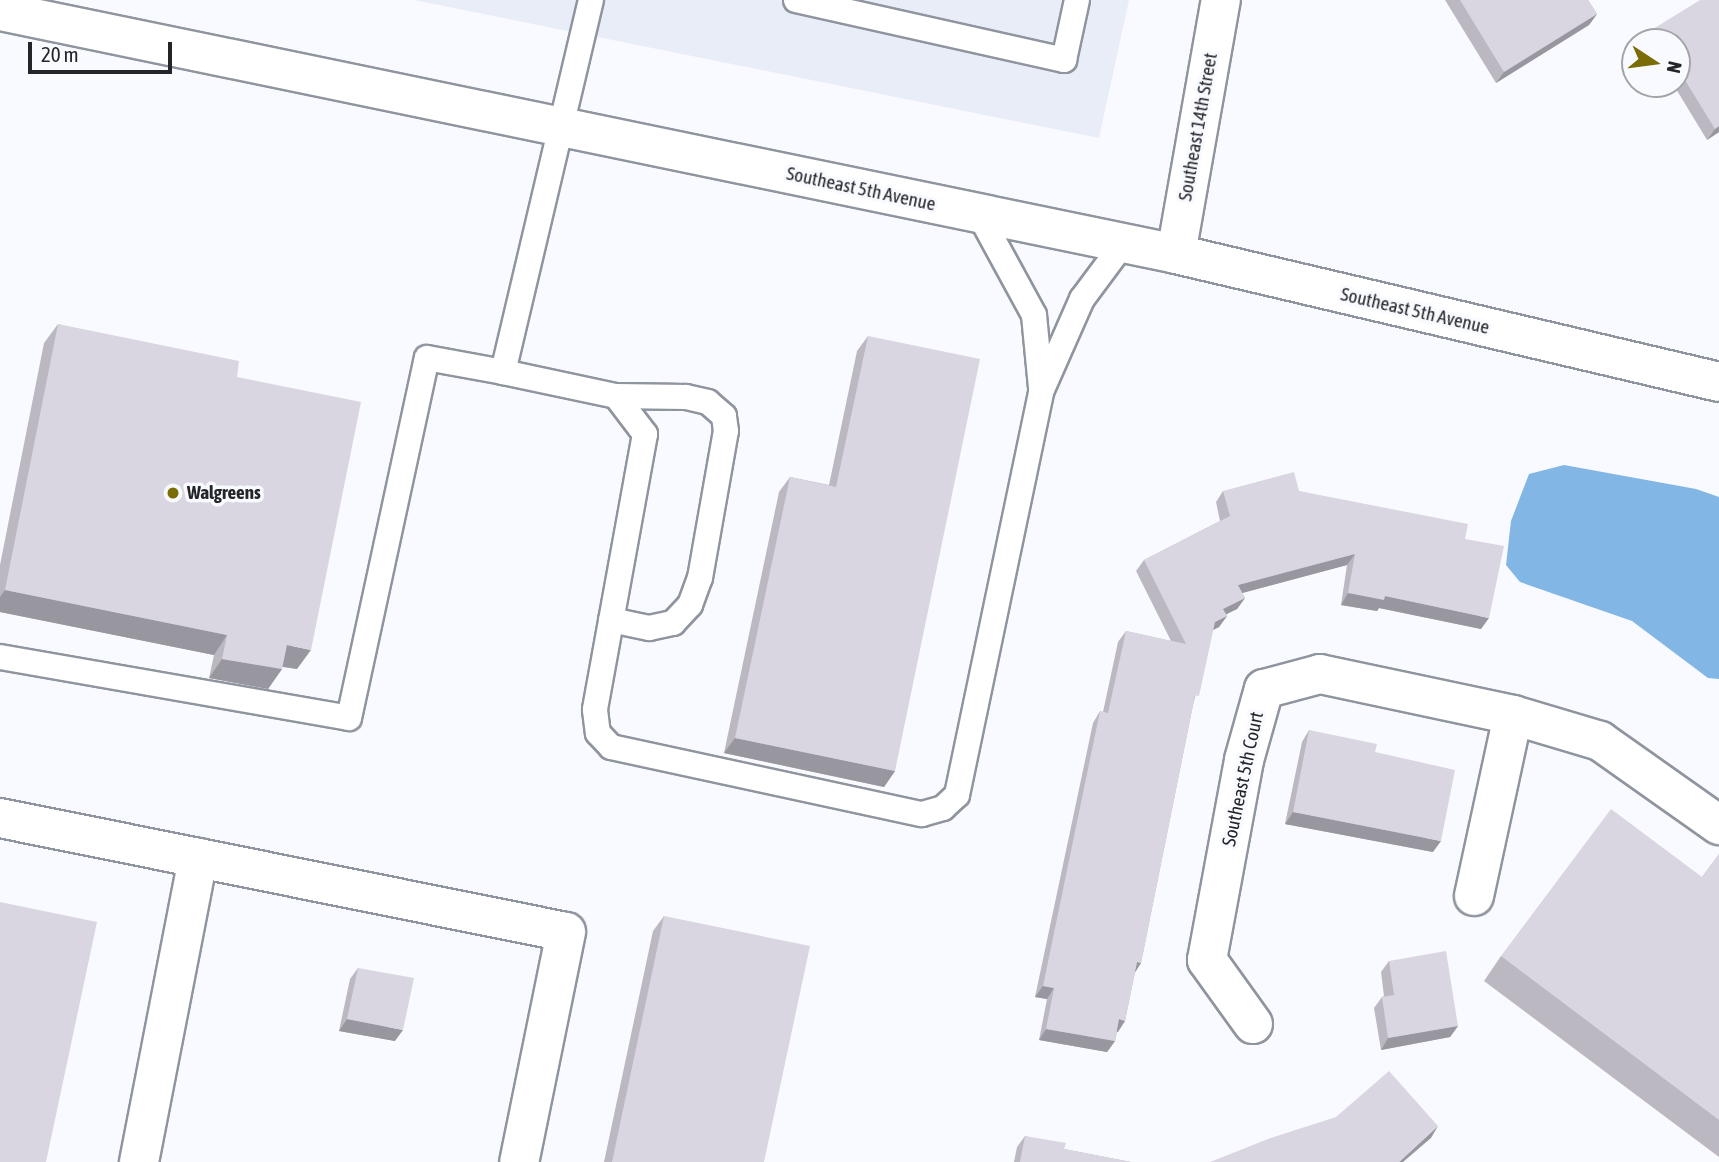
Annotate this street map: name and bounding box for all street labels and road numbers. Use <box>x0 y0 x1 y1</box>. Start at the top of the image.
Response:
street label: Southeast 14th Street <box>1174 51 1222 203</box>
street label: Southeast 5th Avenue <box>784 162 938 216</box>
street label: Southeast 5th Avenue <box>1338 283 1492 339</box>
street label: Southeast 5th Court <box>1218 710 1268 848</box>

